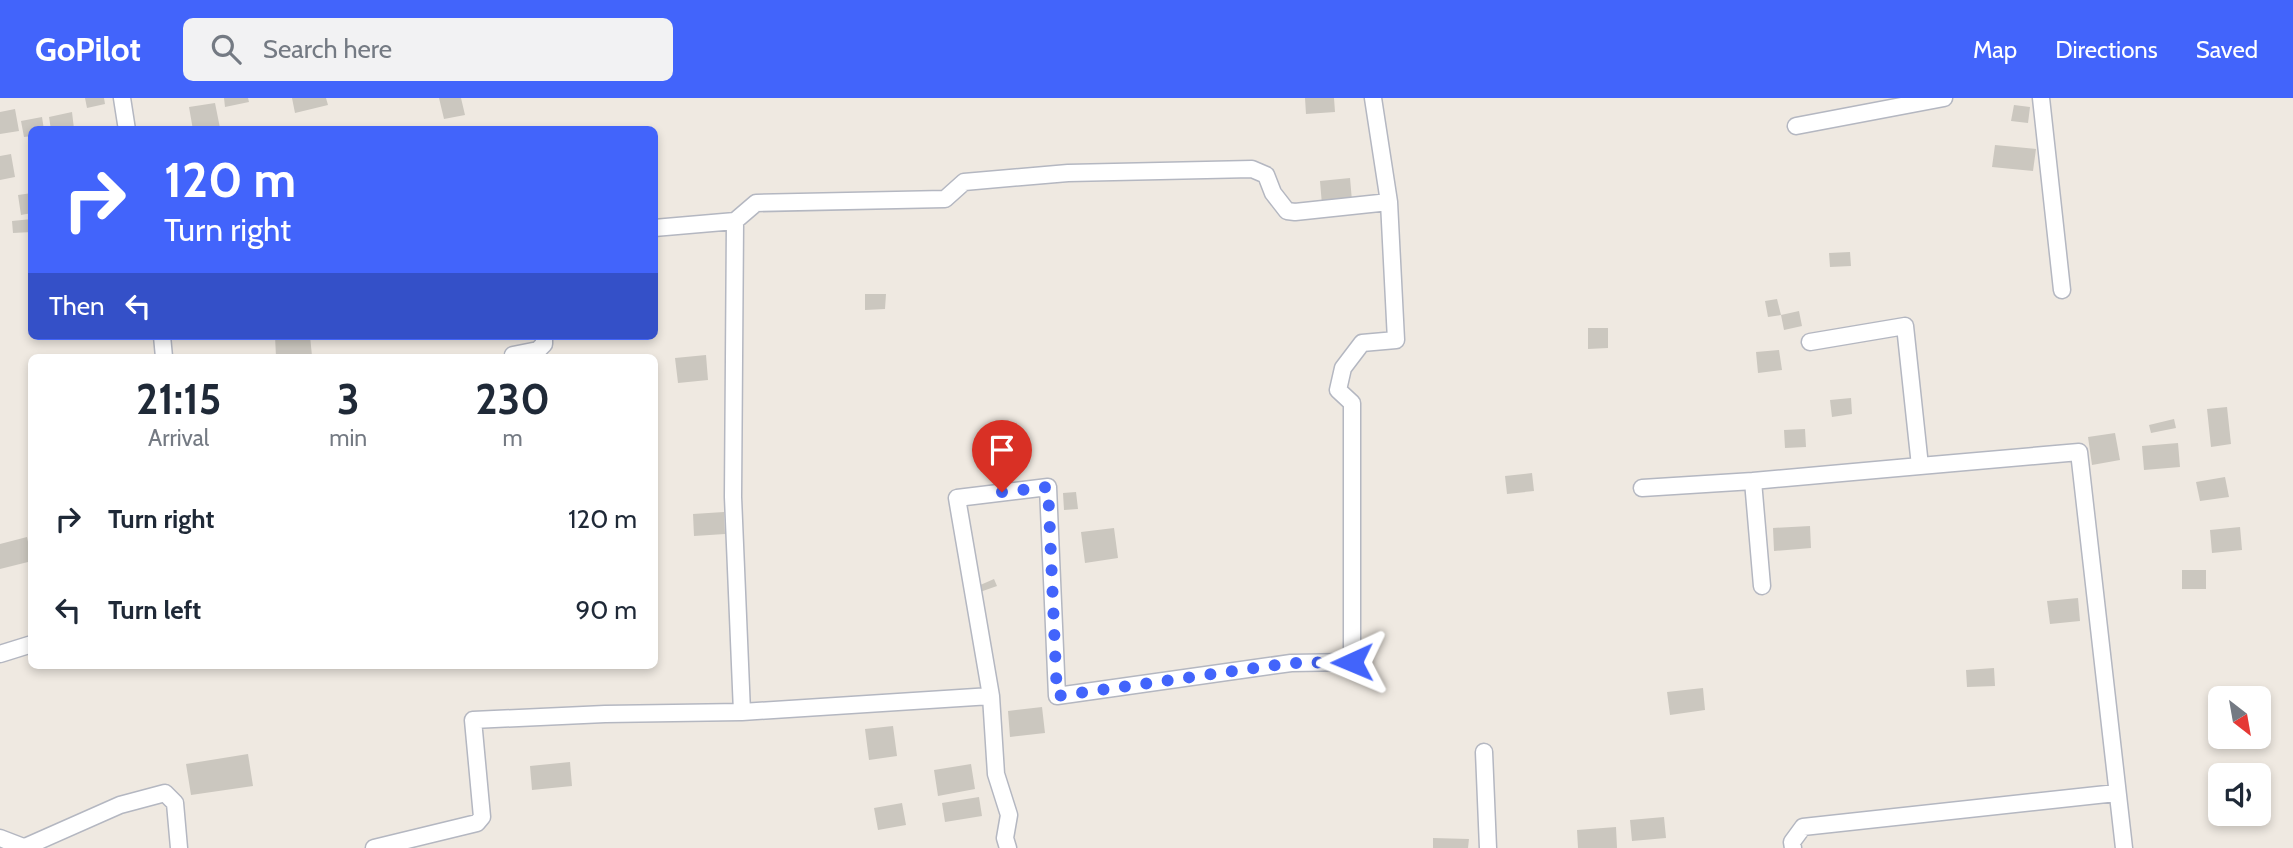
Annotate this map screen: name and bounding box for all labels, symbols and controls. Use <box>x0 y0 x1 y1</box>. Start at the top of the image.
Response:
search box <box>183 18 673 81</box>
text: GoPilot <box>35 29 141 69</box>
icon: search <box>207 30 245 68</box>
text: Search here <box>263 33 392 65</box>
text: Map <box>1973 35 2017 64</box>
text: Directions <box>2055 35 2158 64</box>
text: Saved <box>2196 35 2258 64</box>
text: 120 m <box>164 150 296 209</box>
icon: right <box>49 154 140 245</box>
text: Turn right <box>164 210 291 249</box>
icon: left <box>119 287 157 325</box>
text: Then <box>49 290 105 322</box>
text: 21:15 <box>136 373 221 425</box>
text: 3 <box>337 373 360 425</box>
text: 230 <box>475 373 550 425</box>
pin <box>972 420 1032 492</box>
text: Arrival <box>148 424 209 452</box>
text: min <box>329 424 367 452</box>
text: m <box>503 424 523 452</box>
icon: arrive <box>983 431 1021 469</box>
icon: right <box>49 500 87 538</box>
text: Turn right <box>108 503 214 535</box>
text: 120 m <box>568 503 637 535</box>
icon: left <box>49 591 87 629</box>
text: Turn left <box>108 594 201 626</box>
text: 90 m <box>575 594 637 626</box>
position arrow <box>1315 625 1389 699</box>
north arrow <box>2208 686 2272 749</box>
map controls <box>2208 686 2271 826</box>
button: sound <box>2208 763 2271 826</box>

